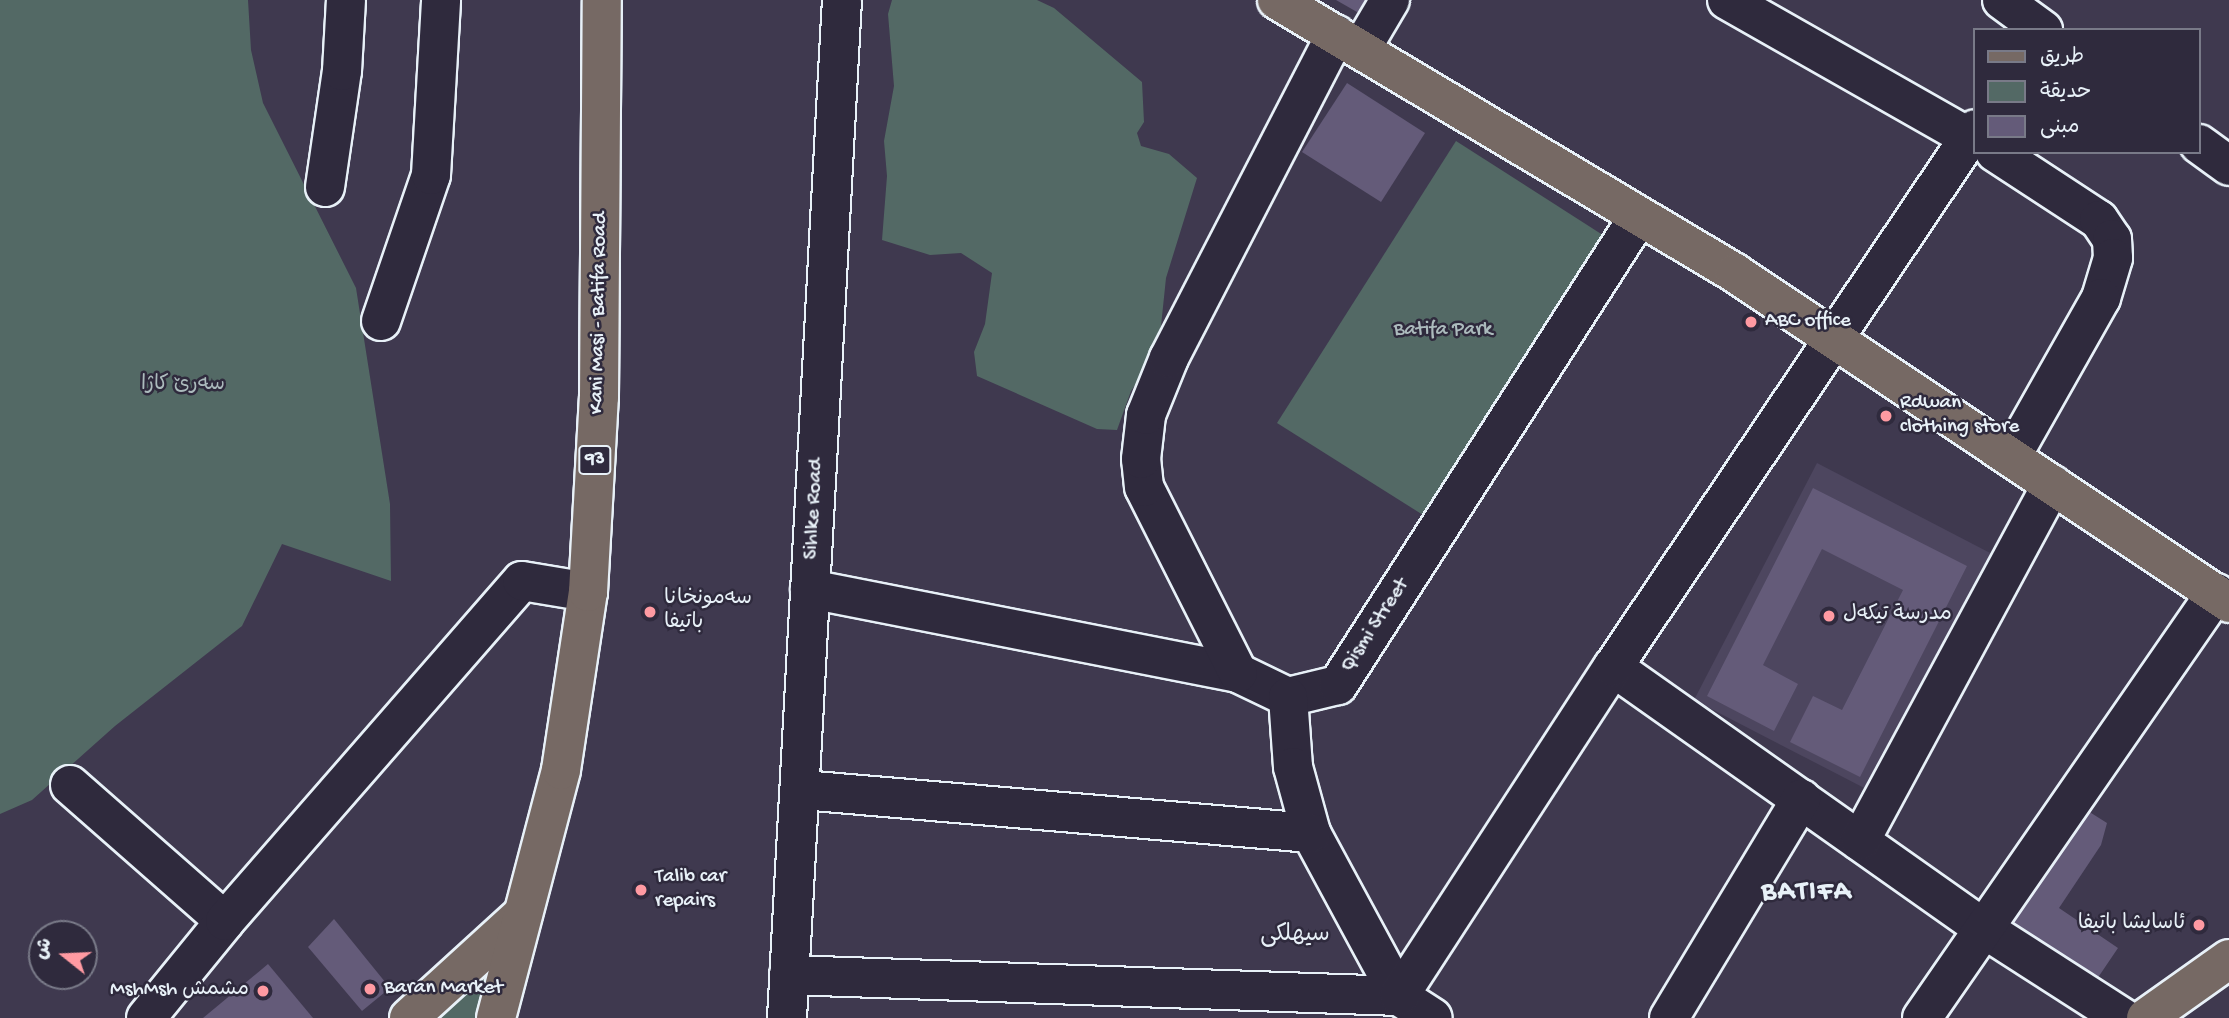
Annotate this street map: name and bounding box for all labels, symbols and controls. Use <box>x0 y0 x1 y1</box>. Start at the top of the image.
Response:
legend <box>1974 28 2201 154</box>
text: طريق <box>2040 46 2084 71</box>
text: حديقة <box>2040 81 2091 106</box>
text: مبنى <box>2040 116 2079 141</box>
street label: Kani Masi - Batifa Road <box>586 212 614 414</box>
place label: ABC office <box>1765 309 1851 335</box>
marker: ABC office <box>1743 314 1759 330</box>
park label: Batifa Park <box>1394 318 1492 344</box>
park label: سەرێ کاژا <box>141 373 225 399</box>
place label: Rdwan clothing store <box>1900 391 2019 441</box>
marker: Rdwan clothing store <box>1878 408 1894 424</box>
road number: 93 <box>578 444 612 475</box>
street label: Sihlke Road <box>800 458 830 560</box>
street label: Qismi Street <box>1336 574 1416 678</box>
place label: سه‌مونخانا باتيفا <box>664 587 752 637</box>
place label: مدرسة تيكه‌ل <box>1843 603 1952 629</box>
marker: سه‌مونخانا باتيفا <box>642 604 658 620</box>
marker: مدرسة تيكه‌ل <box>1821 608 1837 624</box>
place label: Talib car repairs <box>655 865 726 915</box>
district label: BATIFA <box>1762 876 1852 910</box>
marker: Talib car repairs <box>633 882 649 898</box>
place label: ئاسایشا باتیفا <box>2078 912 2185 938</box>
marker: ئاسایشا باتیفا <box>2191 917 2207 933</box>
north arrow <box>28 920 98 990</box>
district label: سيهلكى <box>1260 922 1330 950</box>
text: ش <box>30 935 59 962</box>
place label: Baran Market <box>384 976 503 1002</box>
place label: MshMsh مشمش <box>110 978 249 1004</box>
marker: Baran Market <box>362 981 378 997</box>
marker: MshMsh مشمش <box>255 983 271 999</box>

